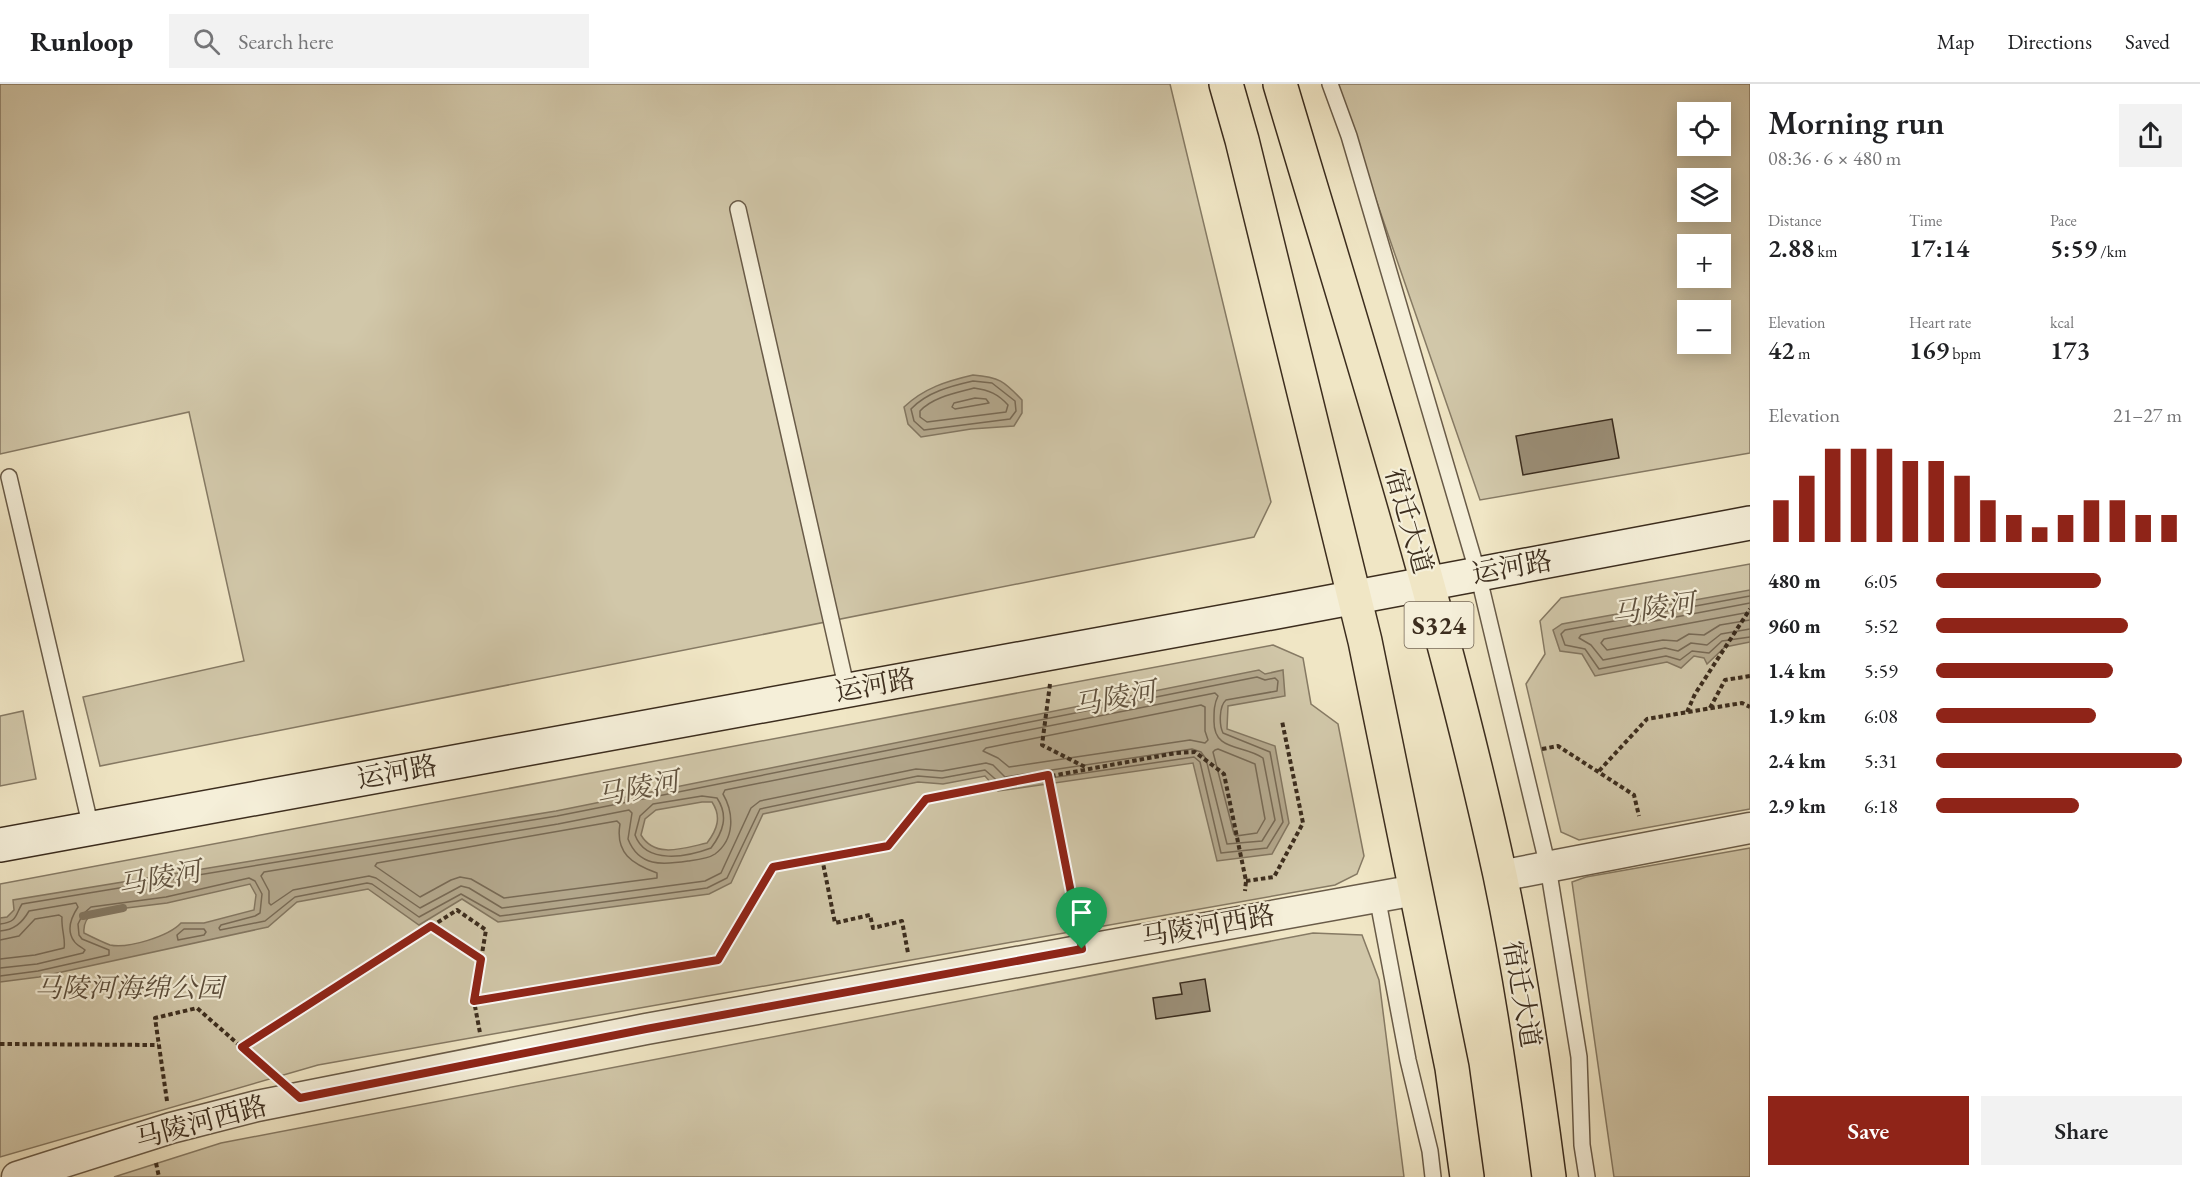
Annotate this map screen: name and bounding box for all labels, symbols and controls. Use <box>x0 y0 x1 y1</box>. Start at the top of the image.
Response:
search box <box>169 14 589 68</box>
text: Runloop <box>30 23 133 59</box>
icon: search <box>190 25 223 58</box>
text: Search here <box>238 27 334 56</box>
text: Map <box>1937 28 1974 55</box>
text: Directions <box>2007 28 2092 55</box>
text: Saved <box>2125 28 2170 55</box>
text: Morning run <box>1768 101 1945 144</box>
map controls <box>1677 102 1731 354</box>
button: locate <box>1677 102 1731 156</box>
button: share <box>2119 104 2182 167</box>
text: 08:36 · 6 × 480 m <box>1768 145 1901 171</box>
button: layers <box>1677 168 1731 222</box>
text: Distance <box>1768 210 1821 231</box>
text: Time <box>1909 210 1942 231</box>
text: Pace <box>2050 210 2077 231</box>
text: 2.88 <box>1768 231 1814 265</box>
text: 17:14 <box>1909 231 1969 265</box>
text: 5:59 <box>2050 231 2097 265</box>
button: + <box>1677 234 1731 288</box>
text: km <box>1814 241 1837 262</box>
text: /km <box>2097 241 2127 262</box>
button: − <box>1677 300 1731 354</box>
text: Elevation <box>1768 312 1826 333</box>
text: Heart rate <box>1909 312 1971 333</box>
text: kcal <box>2050 312 2074 333</box>
text: 42 <box>1768 333 1795 367</box>
text: 169 <box>1909 333 1949 367</box>
text: 173 <box>2050 333 2090 367</box>
text: m <box>1795 343 1810 364</box>
text: bpm <box>1949 343 1981 364</box>
text: Elevation <box>1768 402 1840 428</box>
text: 21–27 m <box>2113 402 2182 428</box>
street label: 宿迁大道 <box>1378 464 1441 578</box>
street label: 运河路 <box>1469 542 1555 591</box>
text: 480 m <box>1768 568 1821 594</box>
text: 6:05 <box>1864 568 1898 594</box>
water label: 马陵河 <box>1609 584 1702 632</box>
road number: S324 <box>1404 602 1474 648</box>
text: 960 m <box>1768 613 1821 639</box>
text: 5:52 <box>1864 613 1898 639</box>
text: 1.4 km <box>1768 658 1826 684</box>
text: 5:59 <box>1864 658 1898 684</box>
street label: 运河路 <box>832 660 918 709</box>
water label: 马陵河 <box>1069 671 1164 724</box>
text: 1.9 km <box>1768 703 1826 729</box>
text: 6:08 <box>1864 703 1898 729</box>
street label: 运河路 <box>354 747 440 796</box>
text: 2.4 km <box>1768 748 1826 774</box>
text: 5:31 <box>1864 748 1898 774</box>
water label: 马陵河 <box>592 761 687 814</box>
text: 2.9 km <box>1768 793 1826 819</box>
text: 6:18 <box>1864 793 1898 819</box>
water label: 马陵河 <box>114 851 209 904</box>
pin <box>1056 887 1107 949</box>
icon: arrive <box>1065 896 1098 929</box>
street label: 马陵河西路 <box>1138 897 1277 954</box>
street label: 宿迁大道 <box>1496 938 1549 1050</box>
park label: 马陵河海绵公园 <box>35 970 227 1005</box>
street label: 马陵河西路 <box>131 1087 271 1156</box>
button: Save <box>1768 1096 1969 1165</box>
button: Share <box>1981 1096 2182 1165</box>

